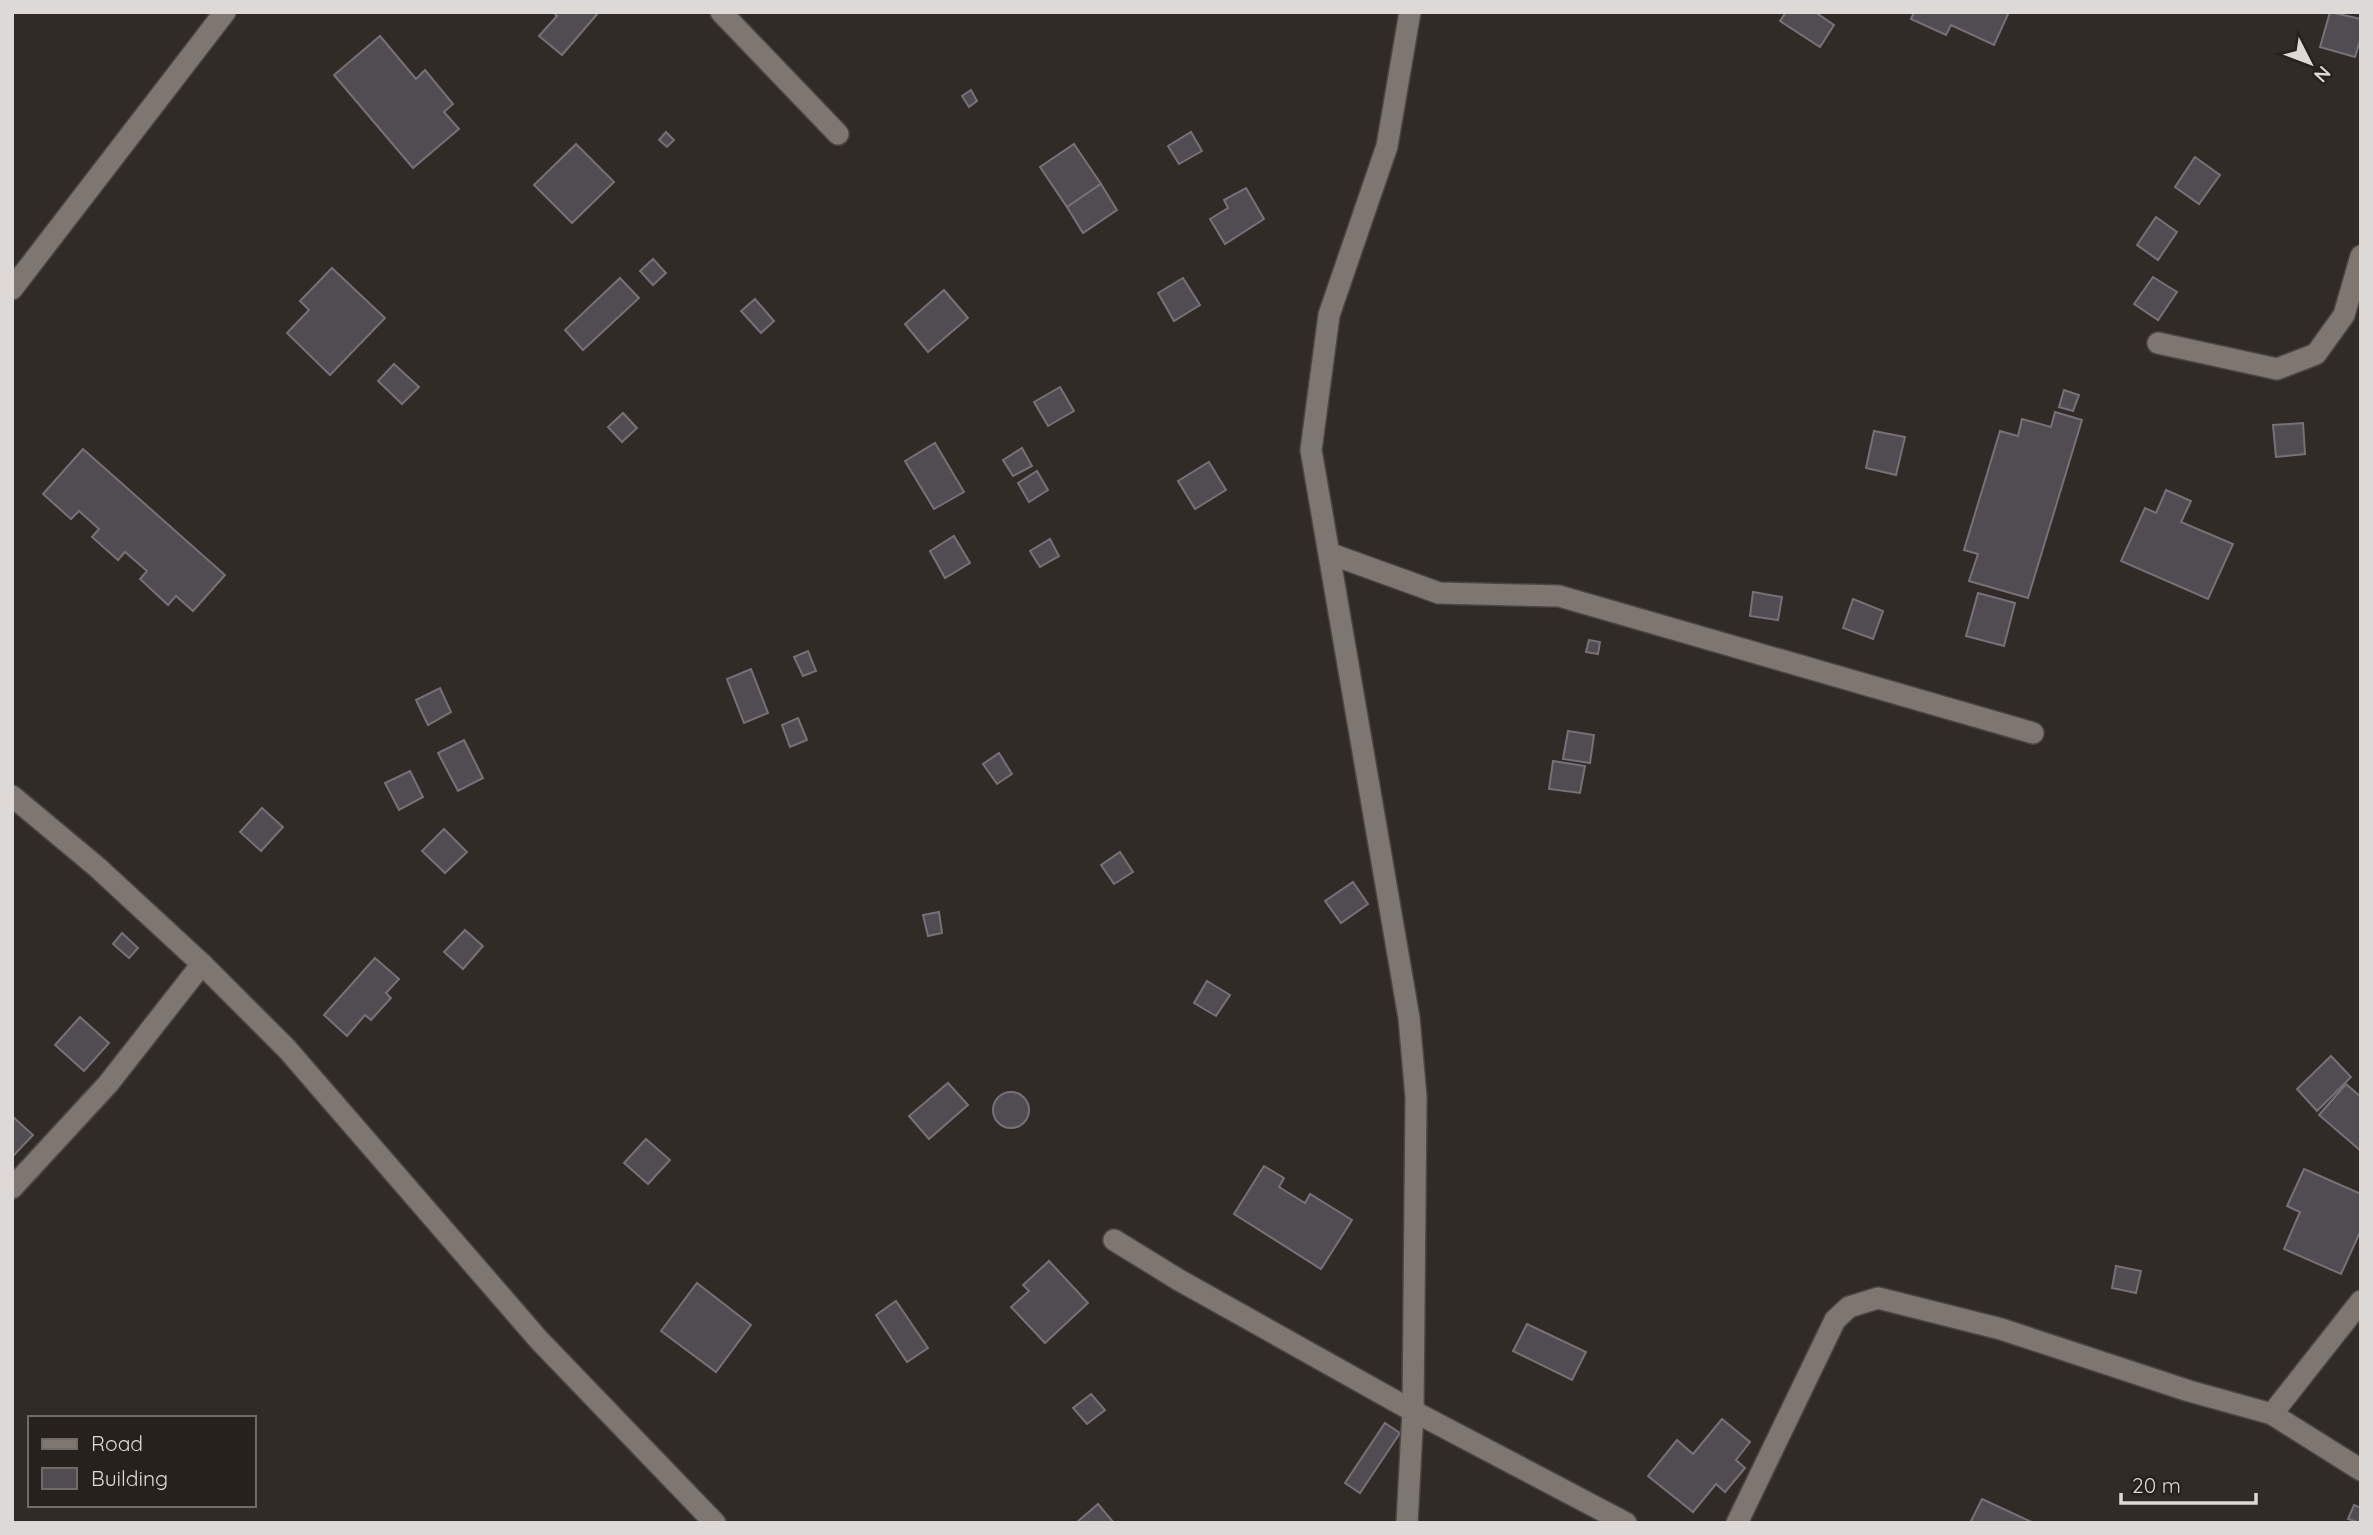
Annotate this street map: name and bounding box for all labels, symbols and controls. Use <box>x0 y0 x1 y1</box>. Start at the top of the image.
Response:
north arrow <box>2275 28 2345 98</box>
text: N <box>2309 61 2336 88</box>
legend <box>28 1416 256 1507</box>
text: Road <box>91 1430 143 1456</box>
scale bar <box>2121 1462 2256 1506</box>
text: Building <box>91 1465 168 1491</box>
text: 20 m <box>2132 1472 2181 1498</box>

